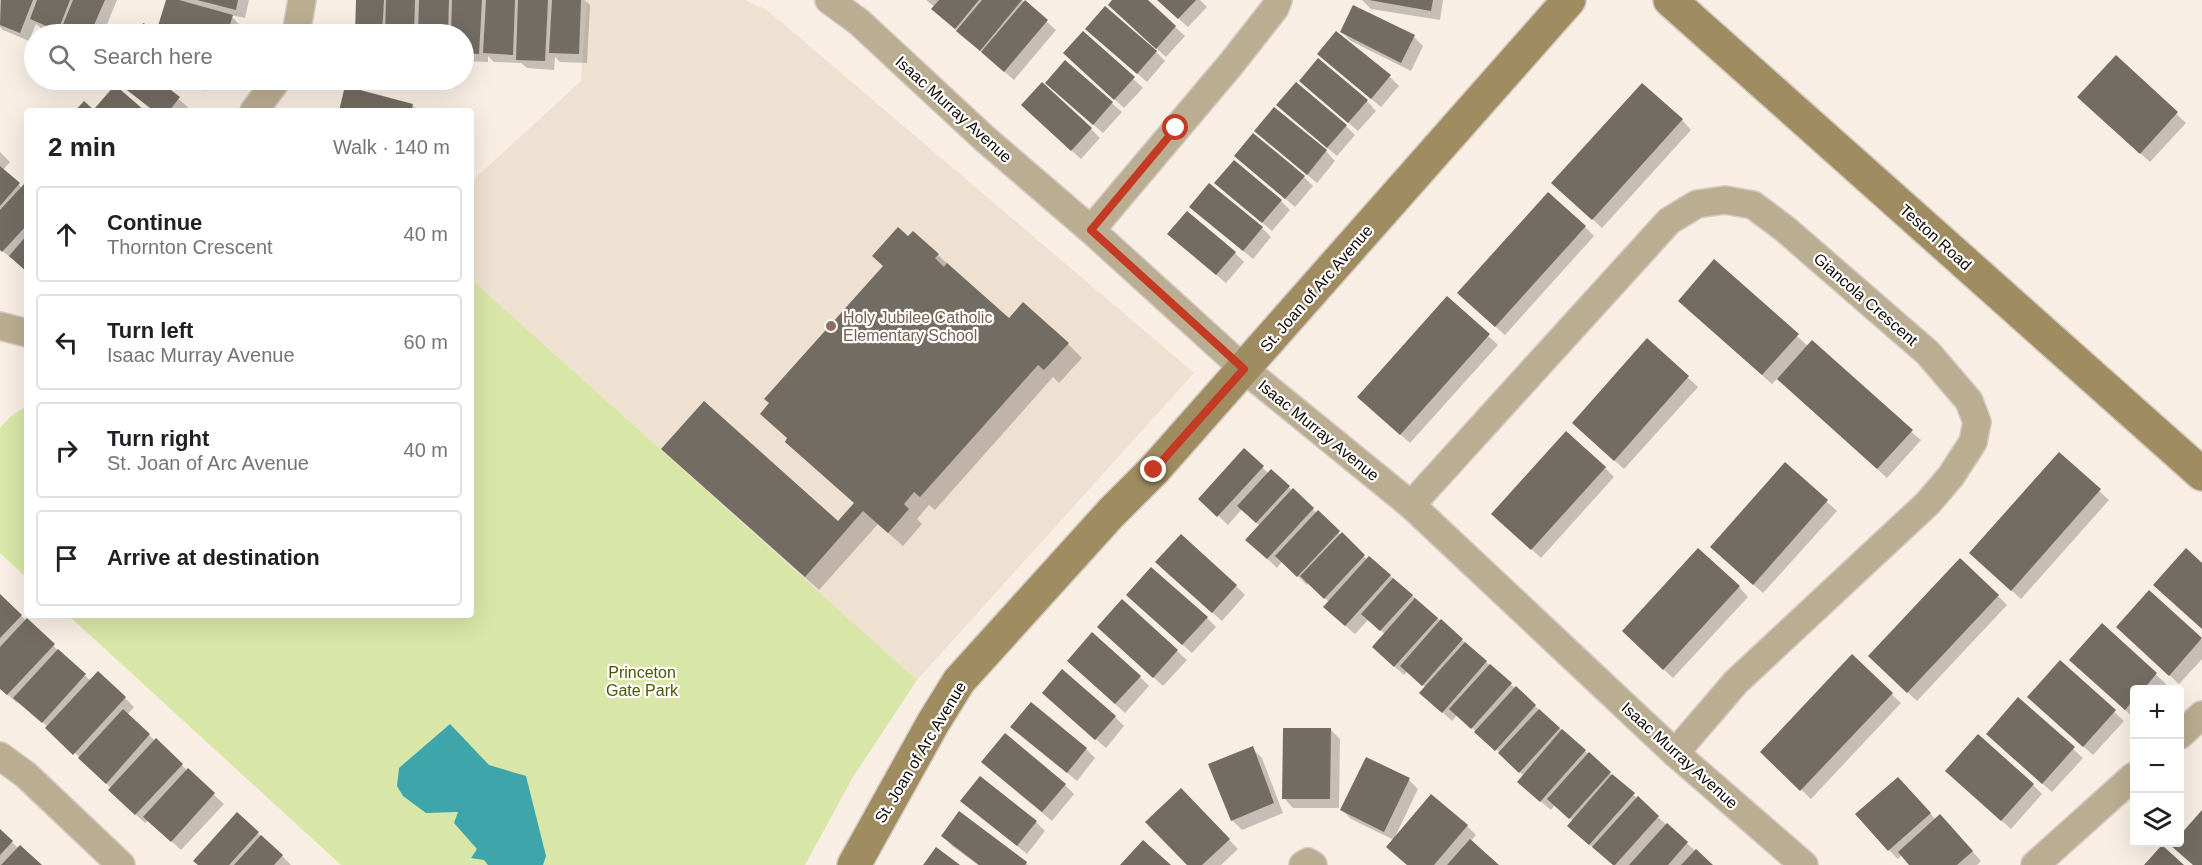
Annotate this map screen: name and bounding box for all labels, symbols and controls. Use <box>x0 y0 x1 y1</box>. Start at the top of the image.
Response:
search box <box>24 24 474 90</box>
icon: search <box>45 41 78 74</box>
text: Search here <box>93 44 213 69</box>
street label: Isaac Murray Avenue <box>892 53 1015 166</box>
route start <box>1162 114 1188 140</box>
text: 2 min <box>48 132 116 162</box>
text: Walk · 140 m <box>333 136 450 158</box>
street label: Teston Road <box>1897 201 1975 274</box>
text: Continue <box>107 210 202 235</box>
icon: ahead <box>50 218 83 251</box>
street label: St. Joan of Arc Avenue <box>1257 222 1376 355</box>
text: 40 m <box>404 223 448 245</box>
text: Thornton Crescent <box>107 236 273 258</box>
street label: Giancola Crescent <box>1810 250 1921 349</box>
place label: Holy Jubilee Catholic Elementary School <box>843 309 992 344</box>
text: Turn left <box>107 318 193 343</box>
marker: Holy Jubilee Catholic Elementary School <box>824 319 838 333</box>
icon: left <box>50 326 83 359</box>
text: 60 m <box>404 331 448 353</box>
text: Isaac Murray Avenue <box>107 344 295 366</box>
street label: Isaac Murray Avenue <box>1255 377 1382 484</box>
text: Turn right <box>107 426 209 451</box>
icon: right <box>50 434 83 467</box>
text: 40 m <box>404 439 448 461</box>
text: St. Joan of Arc Avenue <box>107 452 309 474</box>
route end <box>1140 456 1166 482</box>
icon: arrive <box>50 542 83 575</box>
text: Arrive at destination <box>107 545 320 570</box>
park label: Princeton Gate Park <box>606 664 679 699</box>
street label: St. Joan of Arc Avenue <box>872 679 969 826</box>
map controls <box>2130 685 2184 847</box>
button: + <box>2130 685 2184 739</box>
street label: Isaac Murray Avenue <box>1618 699 1741 812</box>
button: − <box>2130 739 2184 793</box>
button: layers <box>2130 793 2184 847</box>

